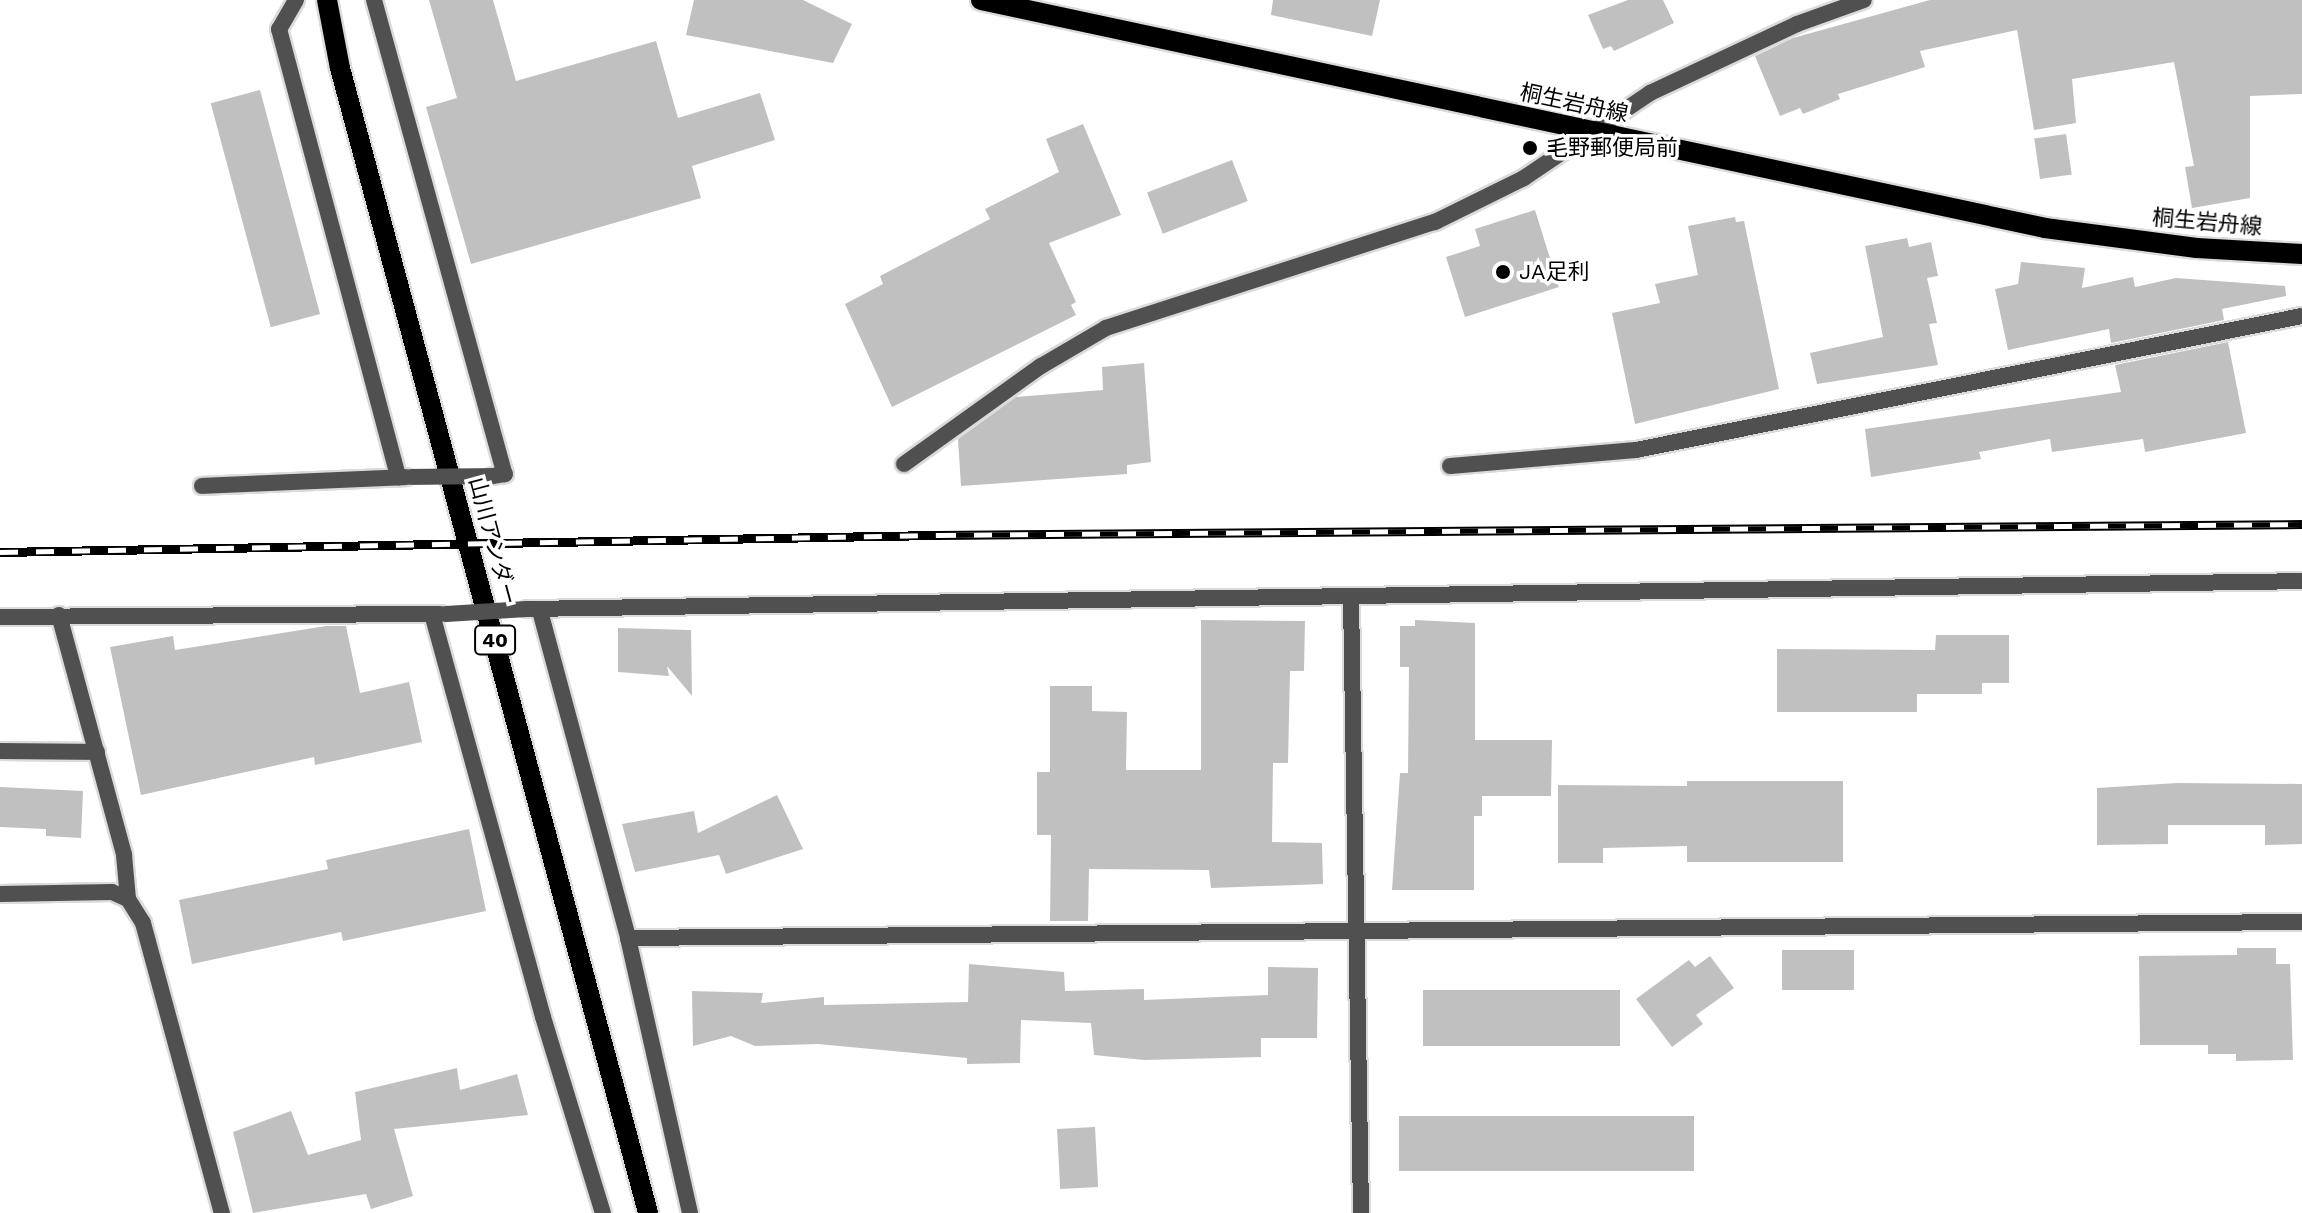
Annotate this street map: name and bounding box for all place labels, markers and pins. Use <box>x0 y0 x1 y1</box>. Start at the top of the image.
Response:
place label: 毛野郵便局前 <box>1546 135 1678 161</box>
marker: 毛野郵便局前 <box>1521 139 1539 157</box>
place label: JA足利 <box>1519 259 1589 285</box>
marker: JA足利 <box>1494 263 1512 281</box>

